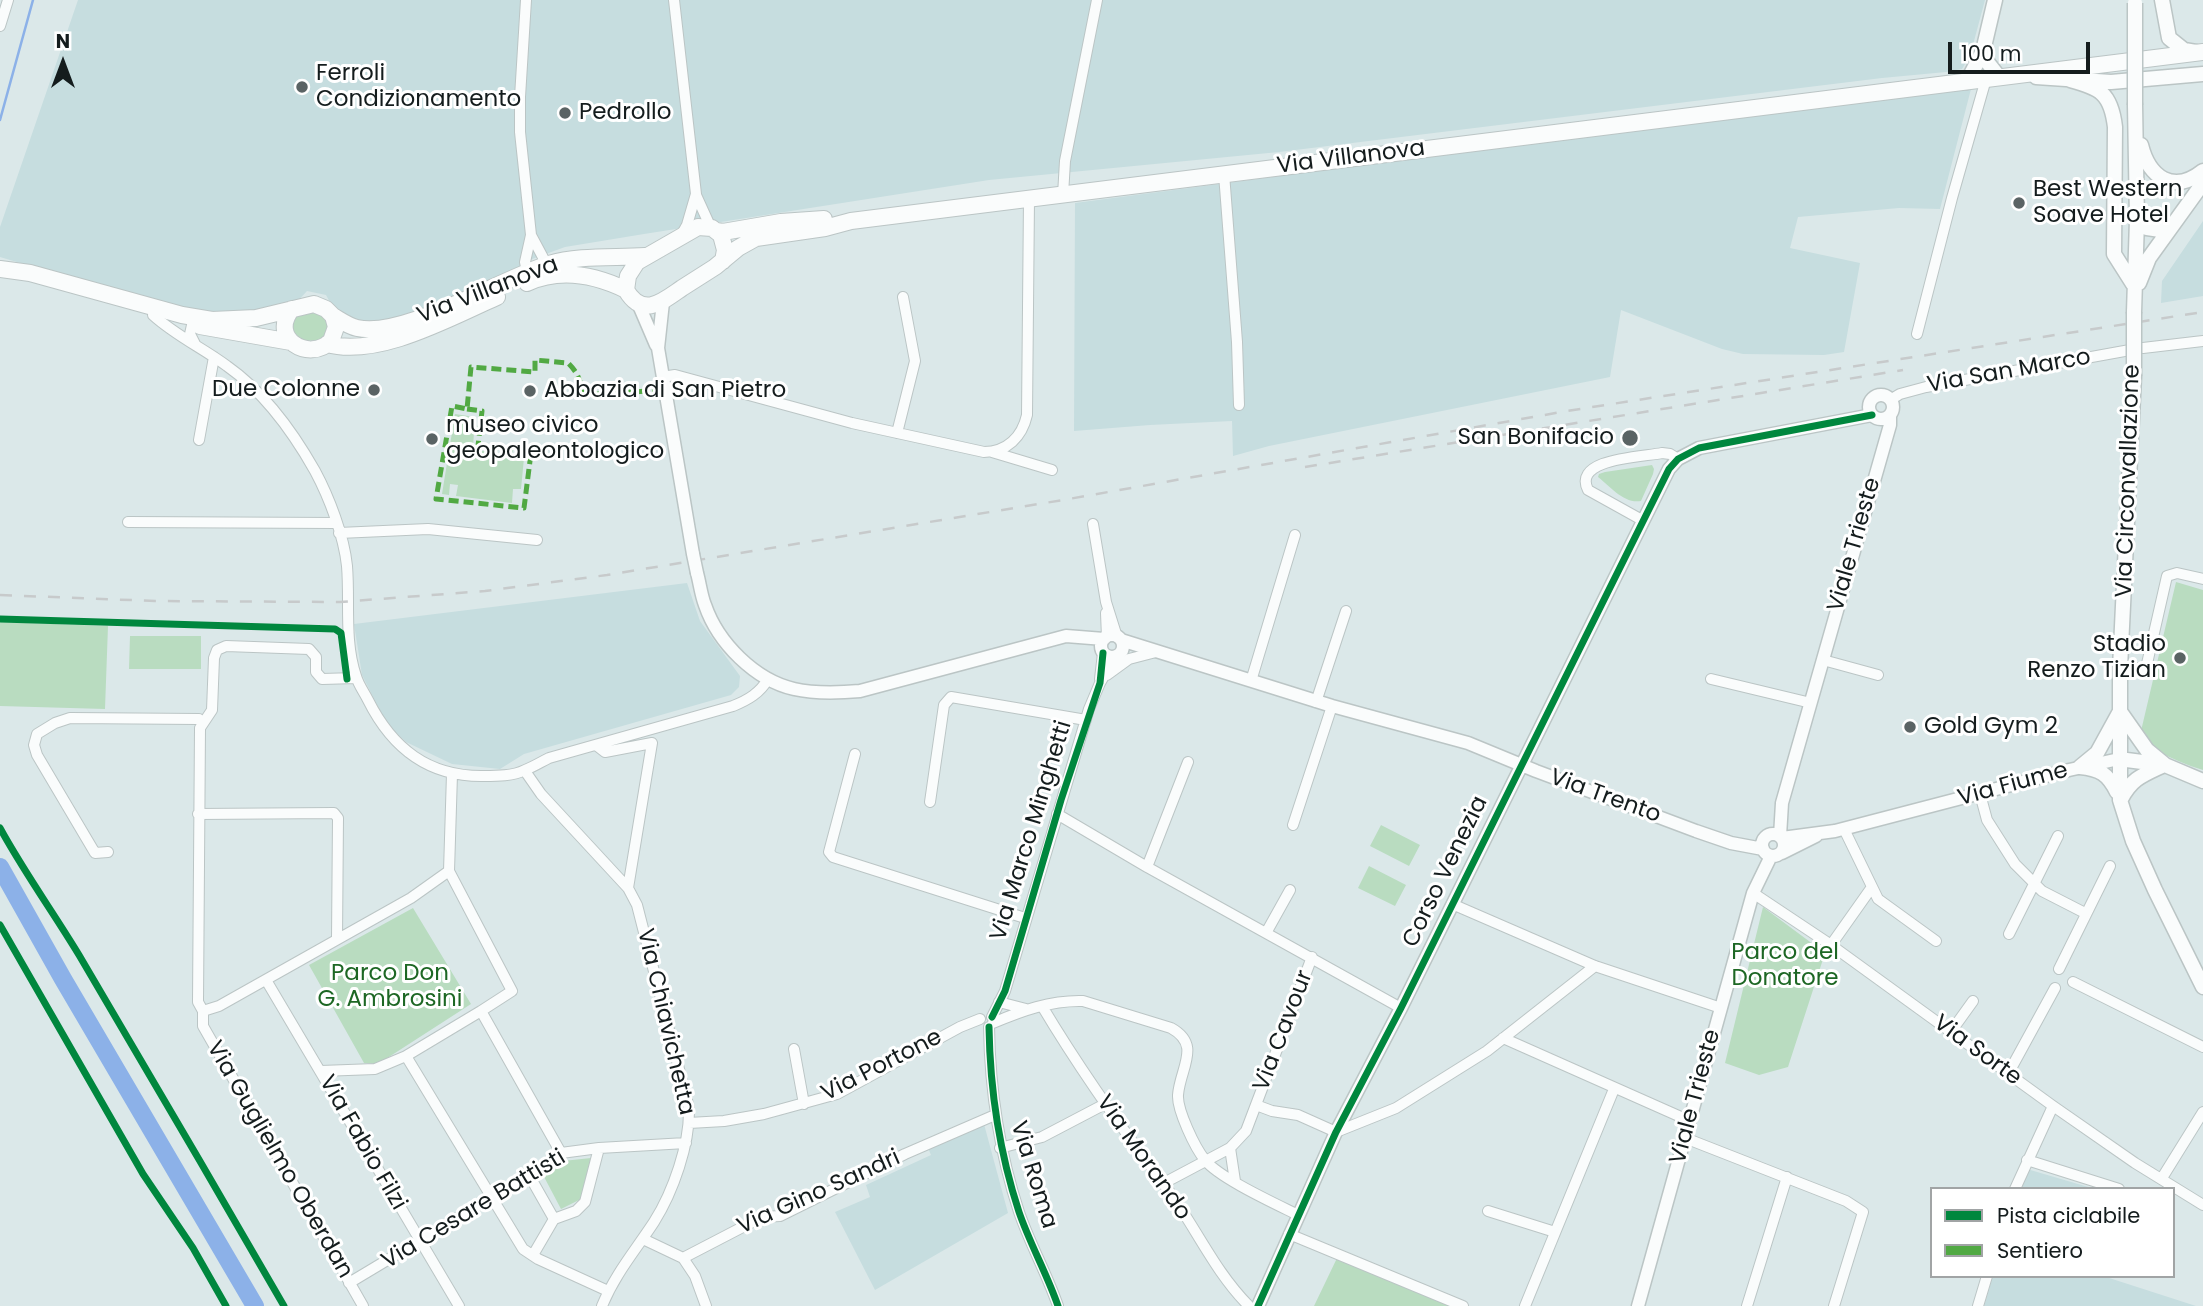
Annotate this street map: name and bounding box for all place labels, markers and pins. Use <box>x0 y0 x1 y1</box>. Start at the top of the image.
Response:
place label: Ferroli Condizionamento <box>316 60 521 114</box>
marker: Ferroli Condizionamento <box>294 79 310 95</box>
place label: Pedrollo <box>579 99 671 127</box>
marker: Pedrollo <box>557 105 573 121</box>
place label: Best Western Soave Hotel <box>2033 176 2183 230</box>
marker: Best Western Soave Hotel <box>2011 195 2027 211</box>
place label: Due Colonne <box>212 376 360 404</box>
place label: Abbazia di San Pietro <box>544 377 786 405</box>
marker: Due Colonne <box>366 382 382 398</box>
marker: Abbazia di San Pietro <box>522 383 538 399</box>
place label: museo civico geopaleontologico <box>446 412 664 466</box>
place label: San Bonifacio <box>1457 424 1614 452</box>
marker: San Bonifacio <box>1620 428 1640 448</box>
marker: museo civico geopaleontologico <box>424 431 440 447</box>
place label: Stadio Renzo Tizian <box>2027 631 2166 685</box>
marker: Stadio Renzo Tizian <box>2172 650 2188 666</box>
place label: Gold Gym 2 <box>1924 713 2058 741</box>
marker: Gold Gym 2 <box>1902 719 1918 735</box>

